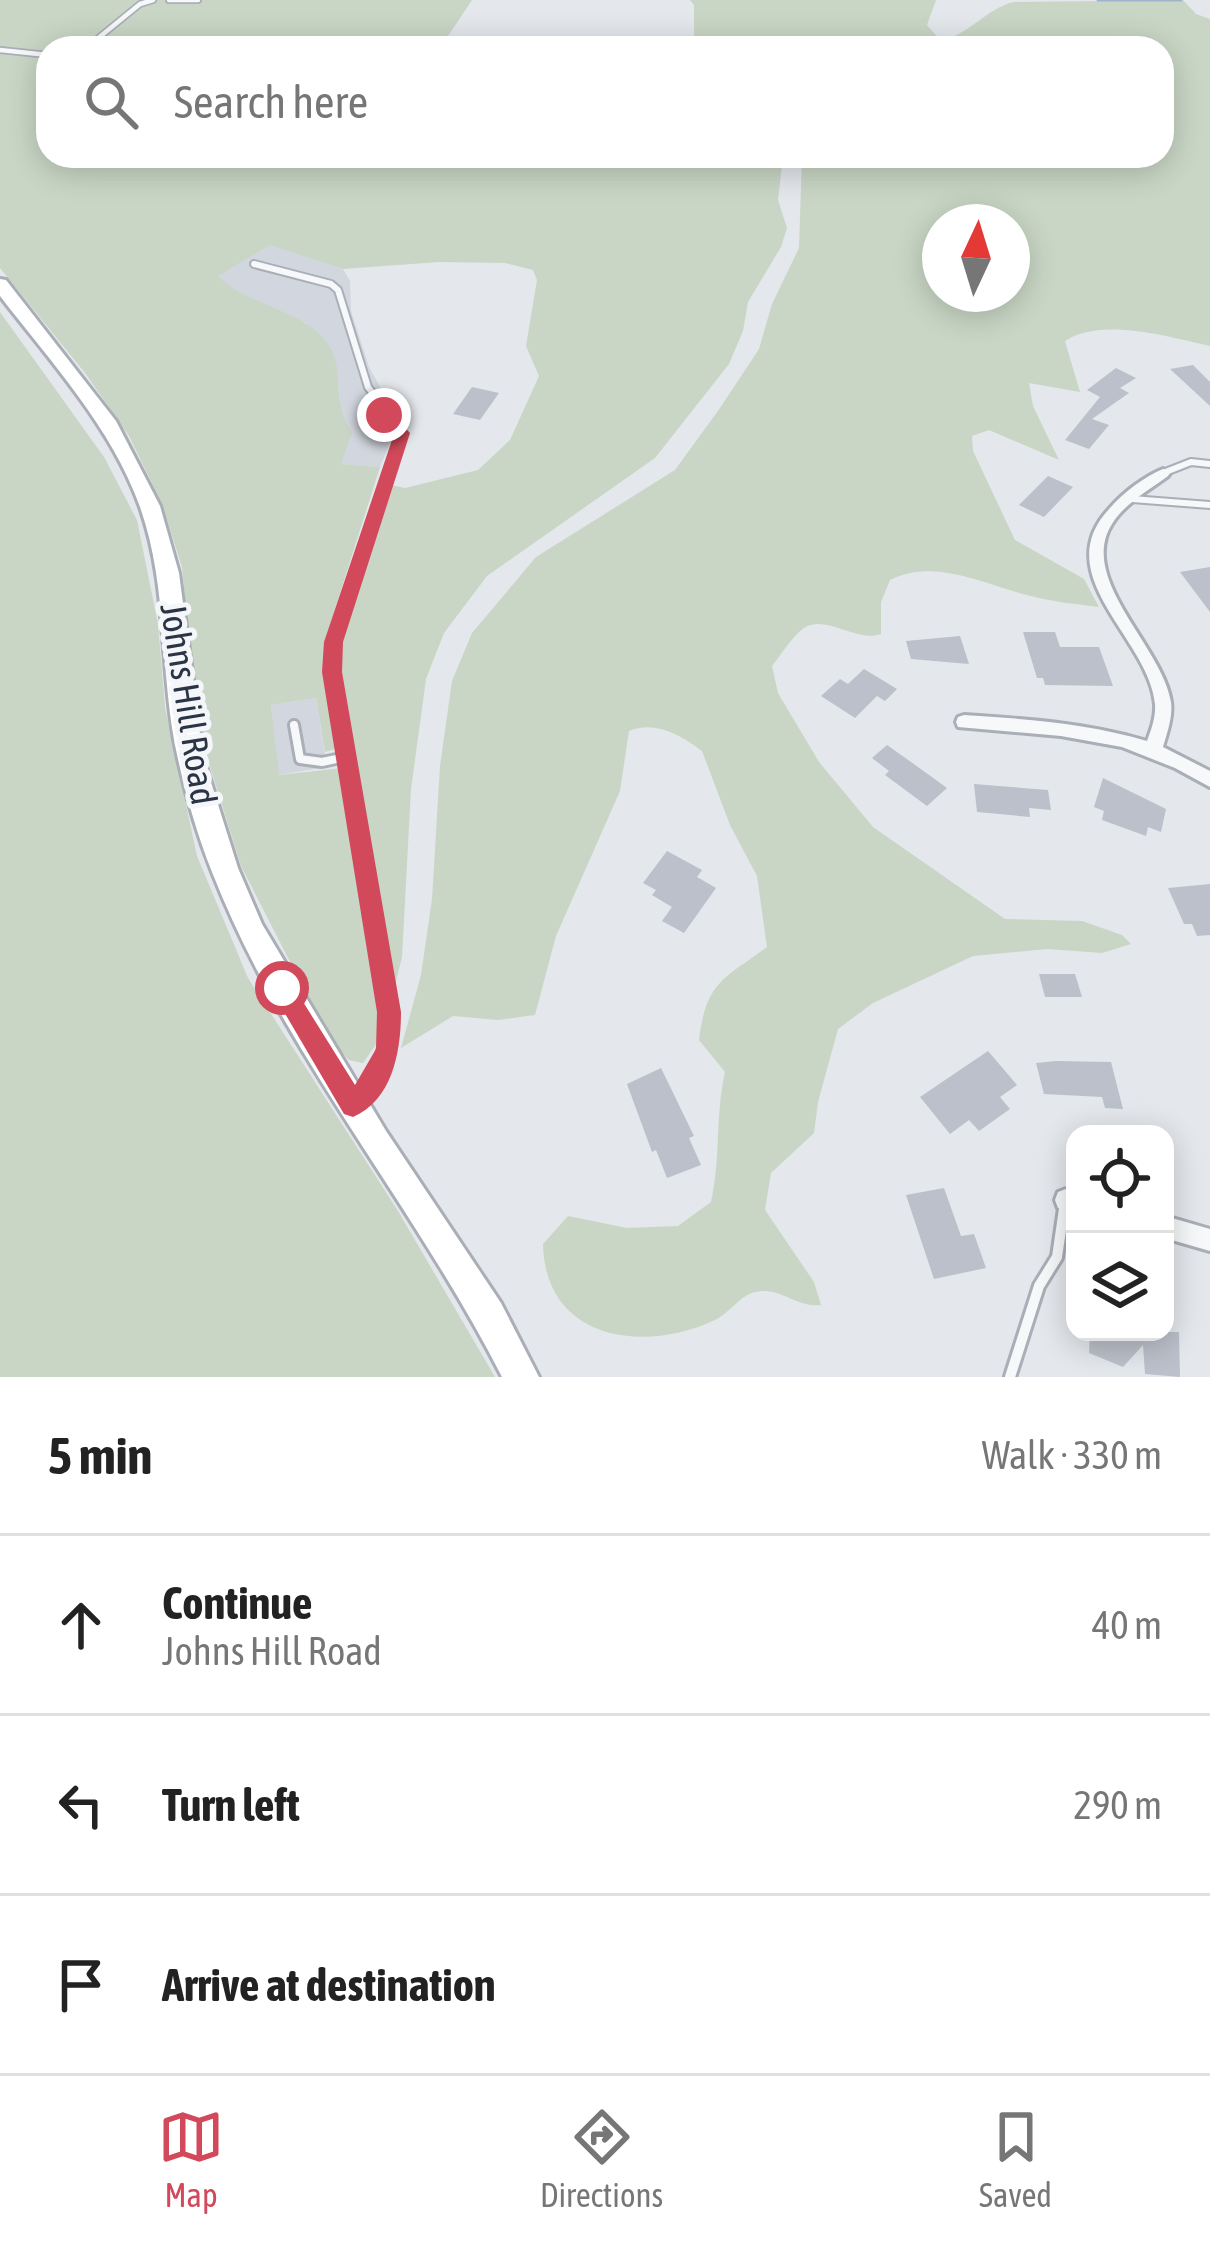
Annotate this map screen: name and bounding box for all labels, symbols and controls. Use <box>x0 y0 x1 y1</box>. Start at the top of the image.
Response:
search box <box>36 36 1174 168</box>
icon: search <box>78 69 144 135</box>
text: Search here <box>174 76 368 128</box>
north arrow <box>922 204 1030 312</box>
route end <box>357 388 411 442</box>
street label: Johns Hill Road <box>152 600 226 808</box>
route start <box>255 961 309 1015</box>
map controls <box>1066 1125 1174 1341</box>
button: locate <box>1066 1125 1174 1233</box>
button: layers <box>1066 1233 1174 1341</box>
text: 5 min <box>48 1426 152 1485</box>
text: Walk · 330 m <box>982 1433 1162 1477</box>
text: Continue <box>162 1577 313 1629</box>
icon: ahead <box>48 1592 114 1658</box>
text: 40 m <box>1092 1603 1162 1647</box>
text: Johns Hill Road <box>162 1629 382 1673</box>
icon: left <box>48 1772 114 1838</box>
text: Turn left <box>162 1779 300 1831</box>
text: 290 m <box>1074 1783 1162 1827</box>
icon: arrive <box>48 1952 114 2018</box>
text: Arrive at destination <box>162 1959 496 2011</box>
tab: Map <box>158 2104 224 2214</box>
tab: Directions <box>540 2104 663 2214</box>
tab: Saved <box>979 2104 1052 2214</box>

